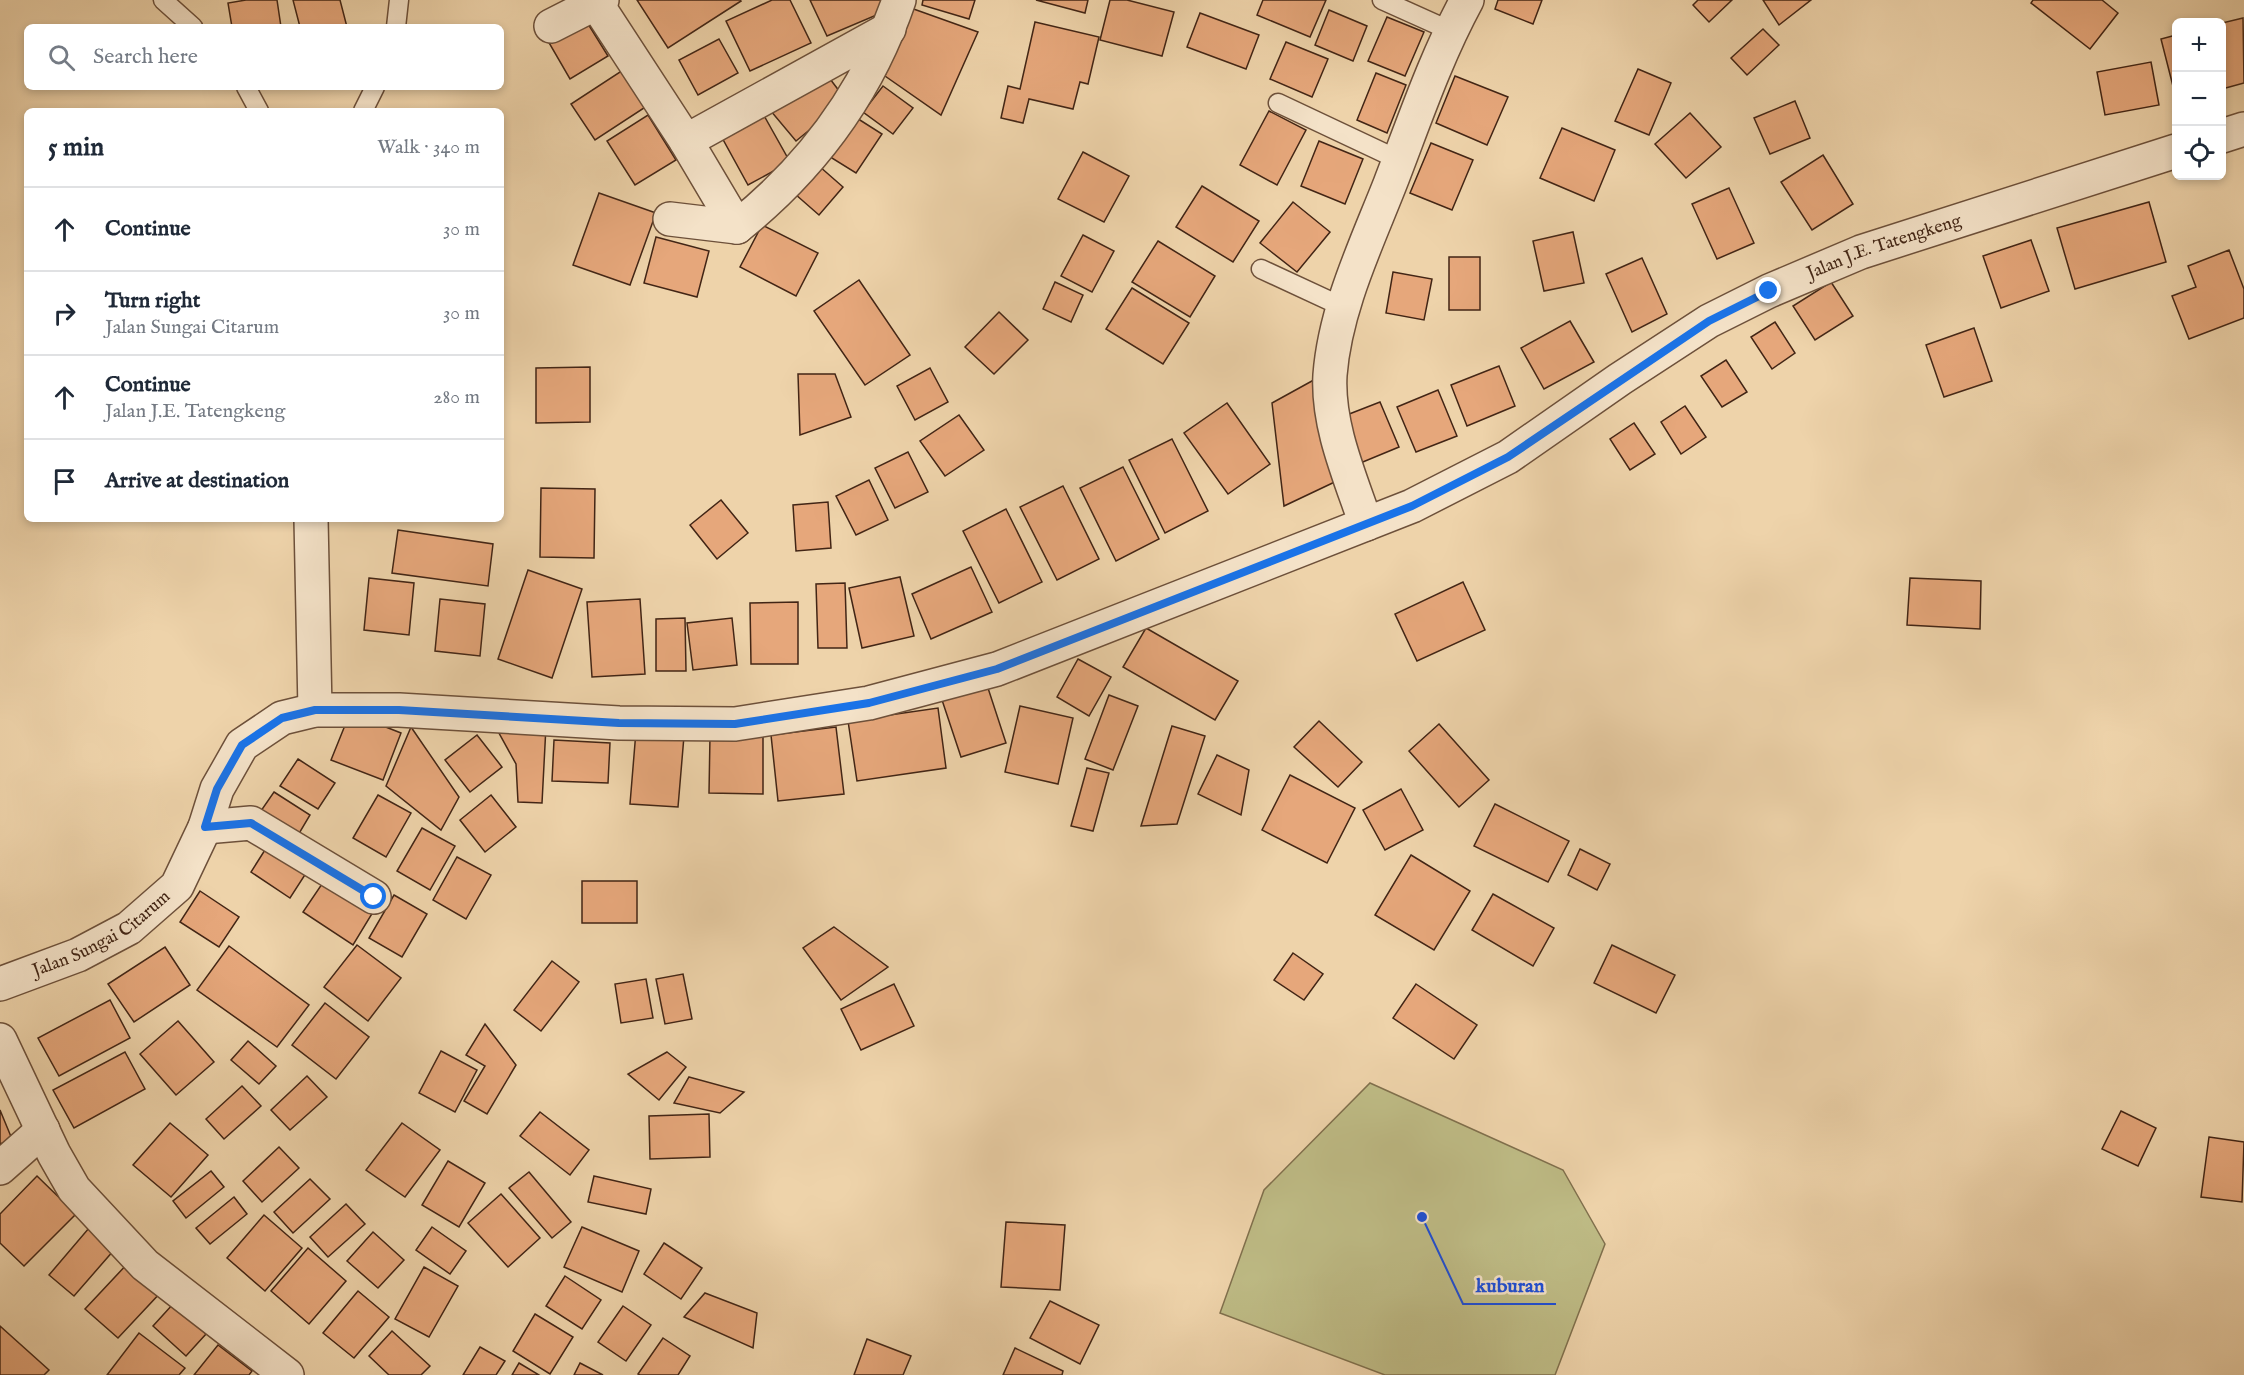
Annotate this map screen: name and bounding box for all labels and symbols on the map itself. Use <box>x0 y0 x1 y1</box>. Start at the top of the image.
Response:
street label: Jalan J.E. Tatengkeng <box>1802 209 1964 286</box>
route end <box>1755 277 1781 303</box>
route start <box>360 883 386 909</box>
street label: Jalan Sungai Citarum <box>27 885 175 983</box>
callout: kuburan <box>1463 1266 1556 1304</box>
text: kuburan <box>1475 1274 1545 1299</box>

